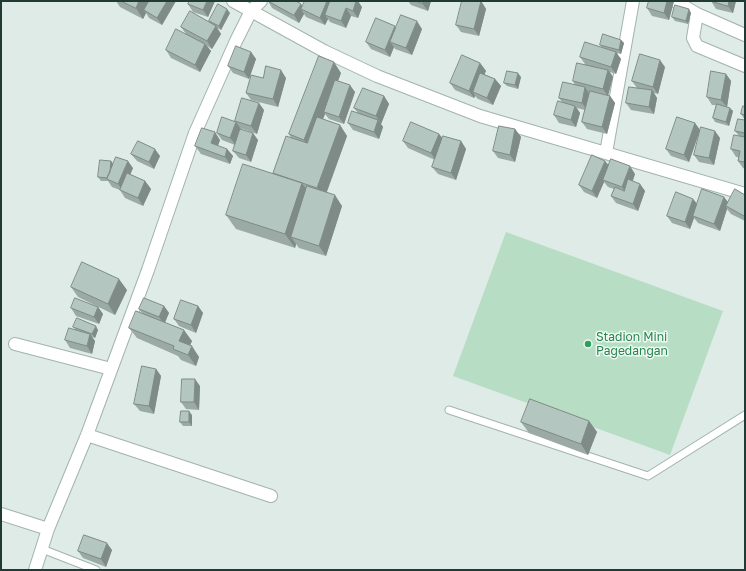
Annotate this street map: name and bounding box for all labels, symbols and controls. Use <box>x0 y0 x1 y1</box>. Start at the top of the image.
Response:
place label: Stadion Mini Pagedangan <box>596 330 668 358</box>
marker: Stadion Mini Pagedangan <box>583 339 593 349</box>

